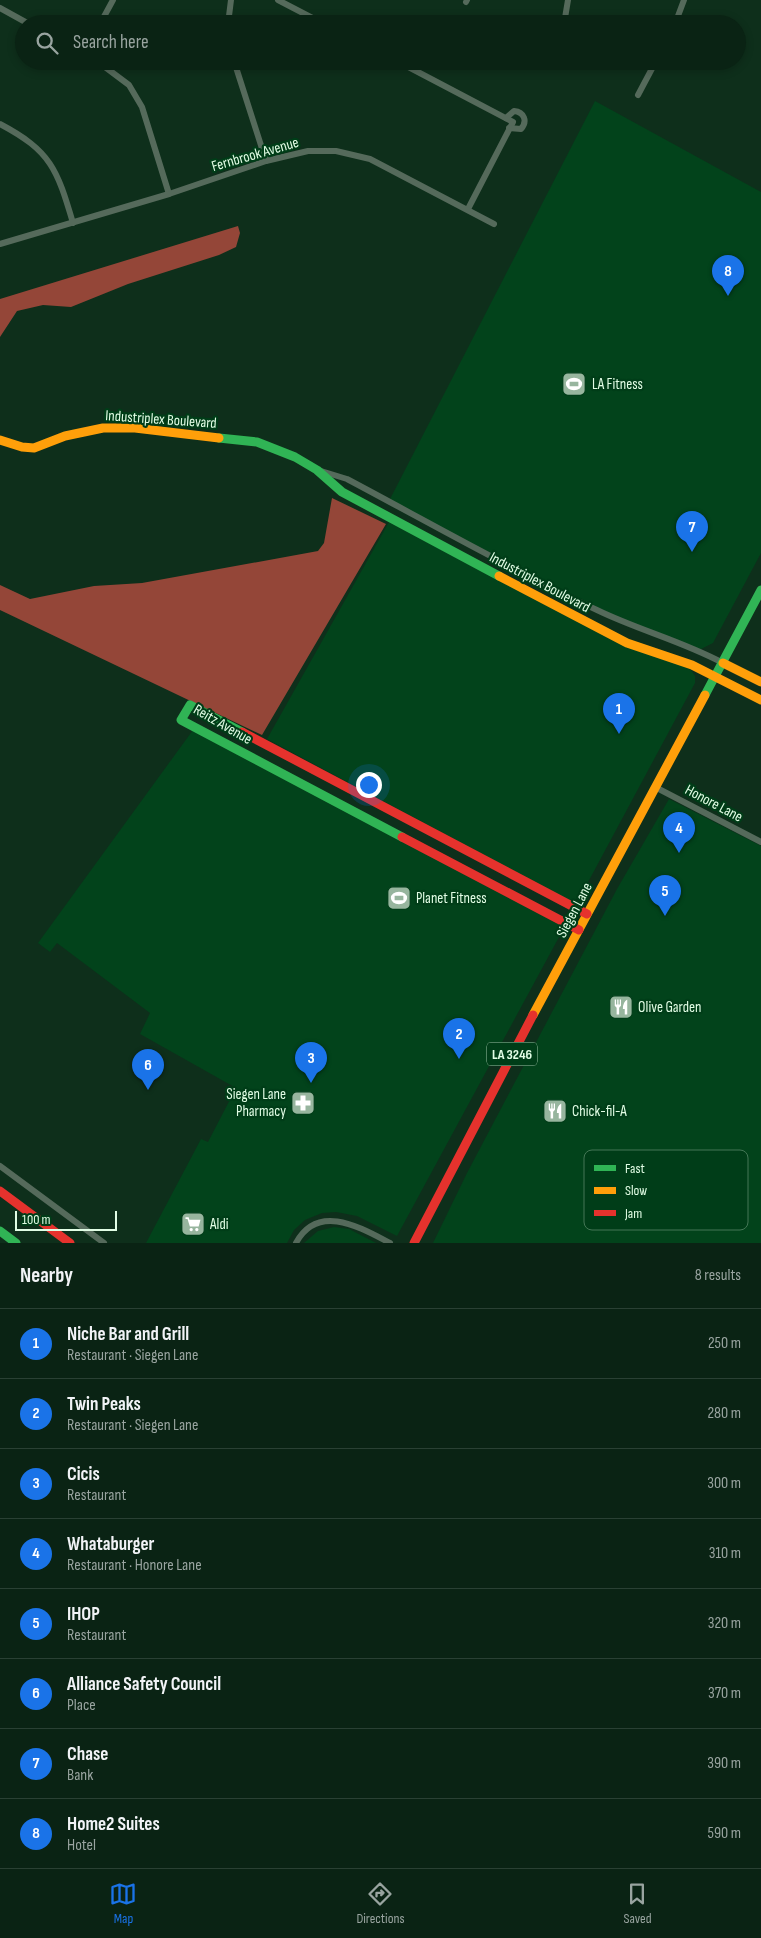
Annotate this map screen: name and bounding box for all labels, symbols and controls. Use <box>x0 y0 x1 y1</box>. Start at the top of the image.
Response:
search box <box>15 15 746 70</box>
icon: search <box>33 29 61 57</box>
text: Search here <box>73 31 149 54</box>
street label: Fernbrook Avenue <box>209 133 301 176</box>
pin: 8 <box>712 255 744 296</box>
sports icon: LA Fitness <box>561 371 587 397</box>
place label: LA Fitness <box>592 375 643 394</box>
street label: Industriplex Boulevard <box>105 406 217 433</box>
pin: 7 <box>676 511 708 552</box>
street label: Industriplex Boulevard <box>486 548 593 617</box>
pin: 1 <box>603 693 635 734</box>
street label: Reitz Avenue <box>190 700 256 749</box>
your location <box>356 772 382 798</box>
street label: Honore Lane <box>682 780 746 827</box>
pin: 4 <box>663 812 695 853</box>
pin: 5 <box>649 875 681 916</box>
street label: Siegen Lane <box>552 879 597 941</box>
sports icon: Planet Fitness <box>386 885 412 911</box>
place label: Planet Fitness <box>416 889 487 908</box>
restaurant icon: Olive Garden <box>608 994 634 1020</box>
place label: Olive Garden <box>638 998 701 1017</box>
pin: 2 <box>443 1018 475 1059</box>
pin: 3 <box>295 1042 327 1083</box>
road number: LA 3246 <box>487 1042 537 1066</box>
pin: 6 <box>132 1049 164 1090</box>
place label: Siegen Lane Pharmacy <box>226 1085 286 1121</box>
pharmacy icon: Siegen Lane Pharmacy <box>290 1090 316 1116</box>
restaurant icon: Chick-fil-A <box>542 1098 568 1124</box>
place label: Chick-fil-A <box>572 1102 627 1121</box>
legend <box>584 1150 748 1230</box>
text: Fast <box>625 1160 645 1177</box>
text: Slow <box>625 1182 647 1199</box>
text: Jam <box>624 1205 642 1222</box>
scale bar <box>15 1208 118 1231</box>
text: 100 m <box>22 1211 51 1228</box>
supermarket icon: Aldi <box>180 1211 206 1237</box>
place label: Aldi <box>209 1215 229 1234</box>
text: Nearby <box>20 1263 73 1288</box>
text: 8 results <box>695 1266 741 1285</box>
text: Niche Bar and Grill <box>67 1323 189 1346</box>
text: 1 <box>33 1334 39 1353</box>
text: 250 m <box>708 1334 741 1353</box>
text: Restaurant · Siegen Lane <box>67 1346 198 1365</box>
text: Twin Peaks <box>67 1393 141 1416</box>
text: 2 <box>32 1404 40 1423</box>
text: 280 m <box>707 1404 741 1423</box>
text: Restaurant · Siegen Lane <box>67 1416 198 1435</box>
text: Cicis <box>67 1463 100 1486</box>
text: 3 <box>32 1474 40 1493</box>
text: 300 m <box>707 1474 741 1493</box>
text: Restaurant <box>67 1486 126 1505</box>
text: Whataburger <box>67 1533 154 1556</box>
text: 4 <box>32 1544 40 1563</box>
text: 310 m <box>709 1544 741 1563</box>
text: Restaurant · Honore Lane <box>67 1556 202 1575</box>
text: IHOP <box>67 1603 100 1626</box>
text: 5 <box>32 1614 40 1633</box>
text: 320 m <box>708 1614 741 1633</box>
text: Restaurant <box>67 1626 126 1645</box>
text: Alliance Safety Council <box>67 1673 221 1696</box>
text: 6 <box>32 1684 40 1703</box>
text: 370 m <box>708 1684 741 1703</box>
text: Place <box>67 1696 96 1715</box>
text: Chase <box>67 1743 108 1766</box>
text: 7 <box>33 1754 39 1773</box>
text: 390 m <box>707 1754 741 1773</box>
text: Bank <box>67 1766 93 1785</box>
text: Home2 Suites <box>67 1813 160 1836</box>
text: 8 <box>32 1824 40 1843</box>
text: 590 m <box>708 1824 741 1843</box>
text: Hotel <box>67 1836 96 1855</box>
tab: Map <box>109 1880 137 1927</box>
tab: Directions <box>356 1880 405 1927</box>
tab: Saved <box>623 1880 652 1927</box>

